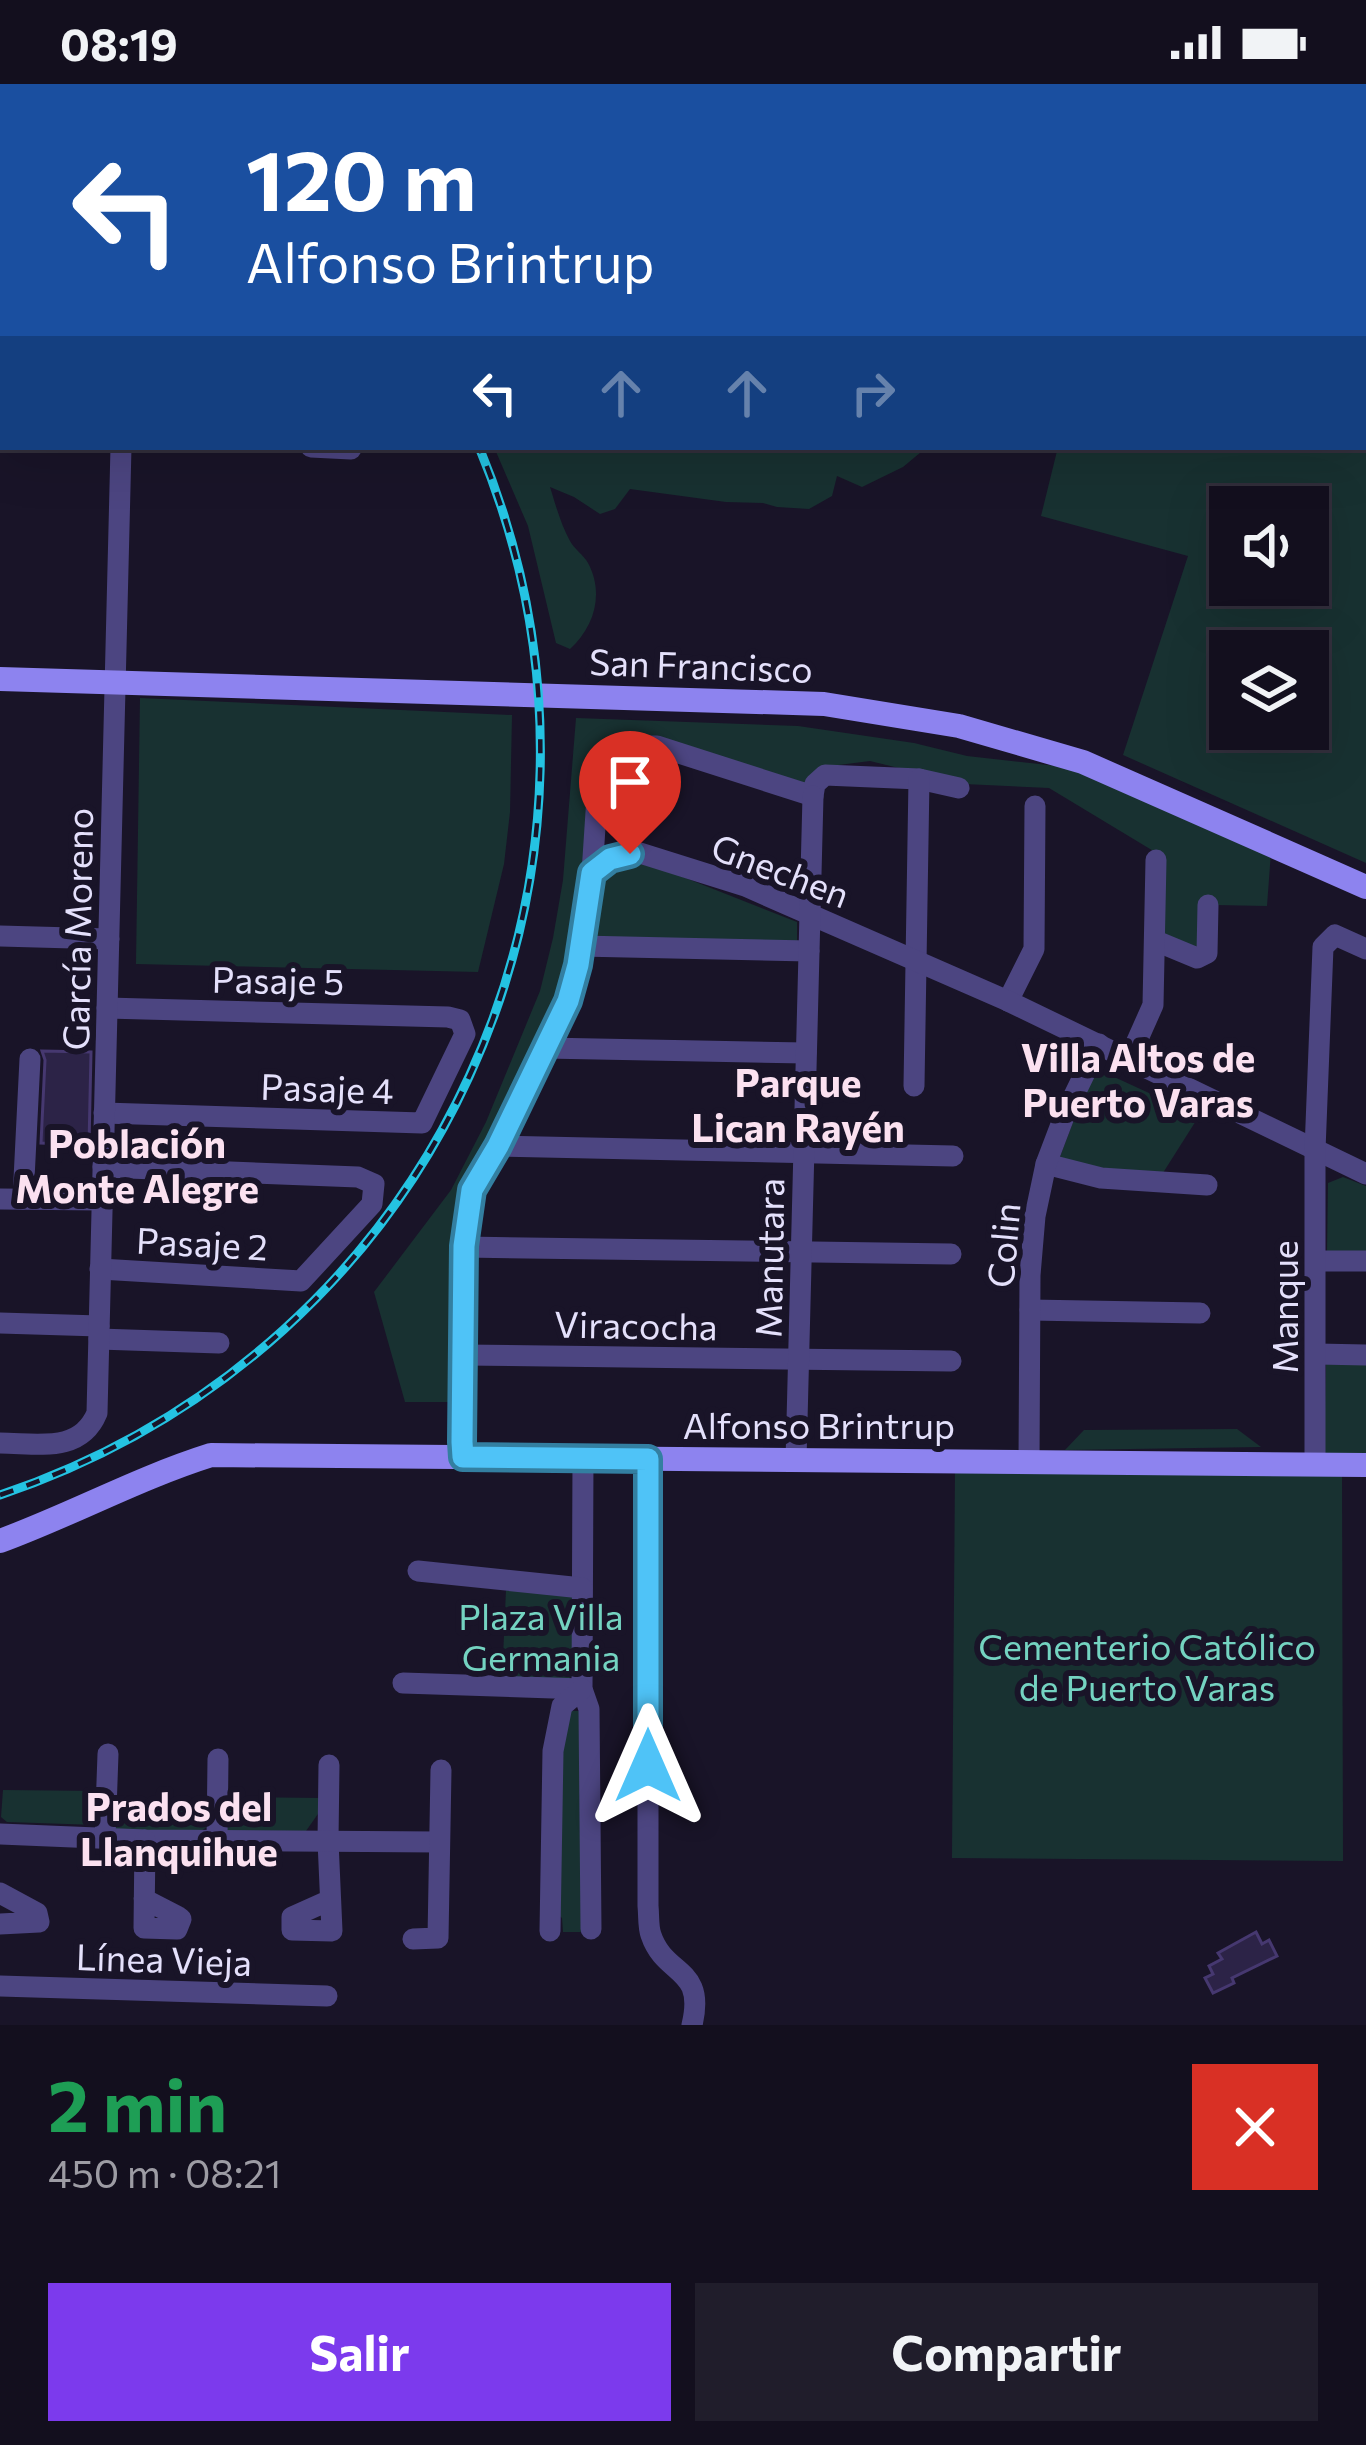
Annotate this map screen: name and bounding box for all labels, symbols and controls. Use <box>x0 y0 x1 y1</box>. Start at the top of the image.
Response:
text: 08:19 <box>60 15 178 70</box>
text: 120 m <box>246 126 476 228</box>
icon: left <box>48 132 204 288</box>
text: Alfonso Brintrup <box>246 228 654 294</box>
icon: left <box>462 360 528 426</box>
icon: ahead <box>588 360 654 426</box>
icon: ahead <box>714 360 780 426</box>
icon: right <box>840 360 906 426</box>
map controls <box>1209 486 1329 750</box>
button: sound <box>1209 486 1329 606</box>
button: layers <box>1209 630 1329 750</box>
street label: San Francisco <box>588 638 814 690</box>
pin <box>579 731 681 854</box>
icon: arrive <box>597 749 663 815</box>
street label: García Moreno <box>52 807 100 1051</box>
street label: Gnechen <box>706 823 856 915</box>
street label: Pasaje 5 <box>211 956 345 1002</box>
district label: Villa Altos de Puerto Varas <box>1021 1032 1255 1125</box>
district label: Parque Lican Rayén <box>691 1057 905 1150</box>
street label: Pasaje 4 <box>260 1063 394 1111</box>
district label: Población Monte Alegre <box>15 1118 259 1211</box>
street label: Manutara <box>745 1178 791 1338</box>
street label: Colin <box>976 1201 1028 1289</box>
street label: Pasaje 2 <box>135 1217 269 1267</box>
street label: Manque <box>1261 1240 1305 1374</box>
street label: Viracocha <box>554 1301 718 1347</box>
street label: Alfonso Brintrup <box>683 1402 955 1446</box>
park label: Plaza Villa Germania <box>458 1593 624 1678</box>
park label: Cementerio Católico de Puerto Varas <box>978 1623 1316 1708</box>
position arrow <box>585 1703 711 1829</box>
district label: Prados del Llanquihue <box>80 1781 278 1874</box>
street label: Línea Vieja <box>75 1933 253 1983</box>
text: 2 min <box>48 2059 227 2147</box>
button: close <box>1192 2064 1318 2190</box>
text: 450 m · 08:21 <box>48 2148 282 2196</box>
button: Salir <box>48 2283 671 2421</box>
button: Compartir <box>695 2283 1318 2421</box>

